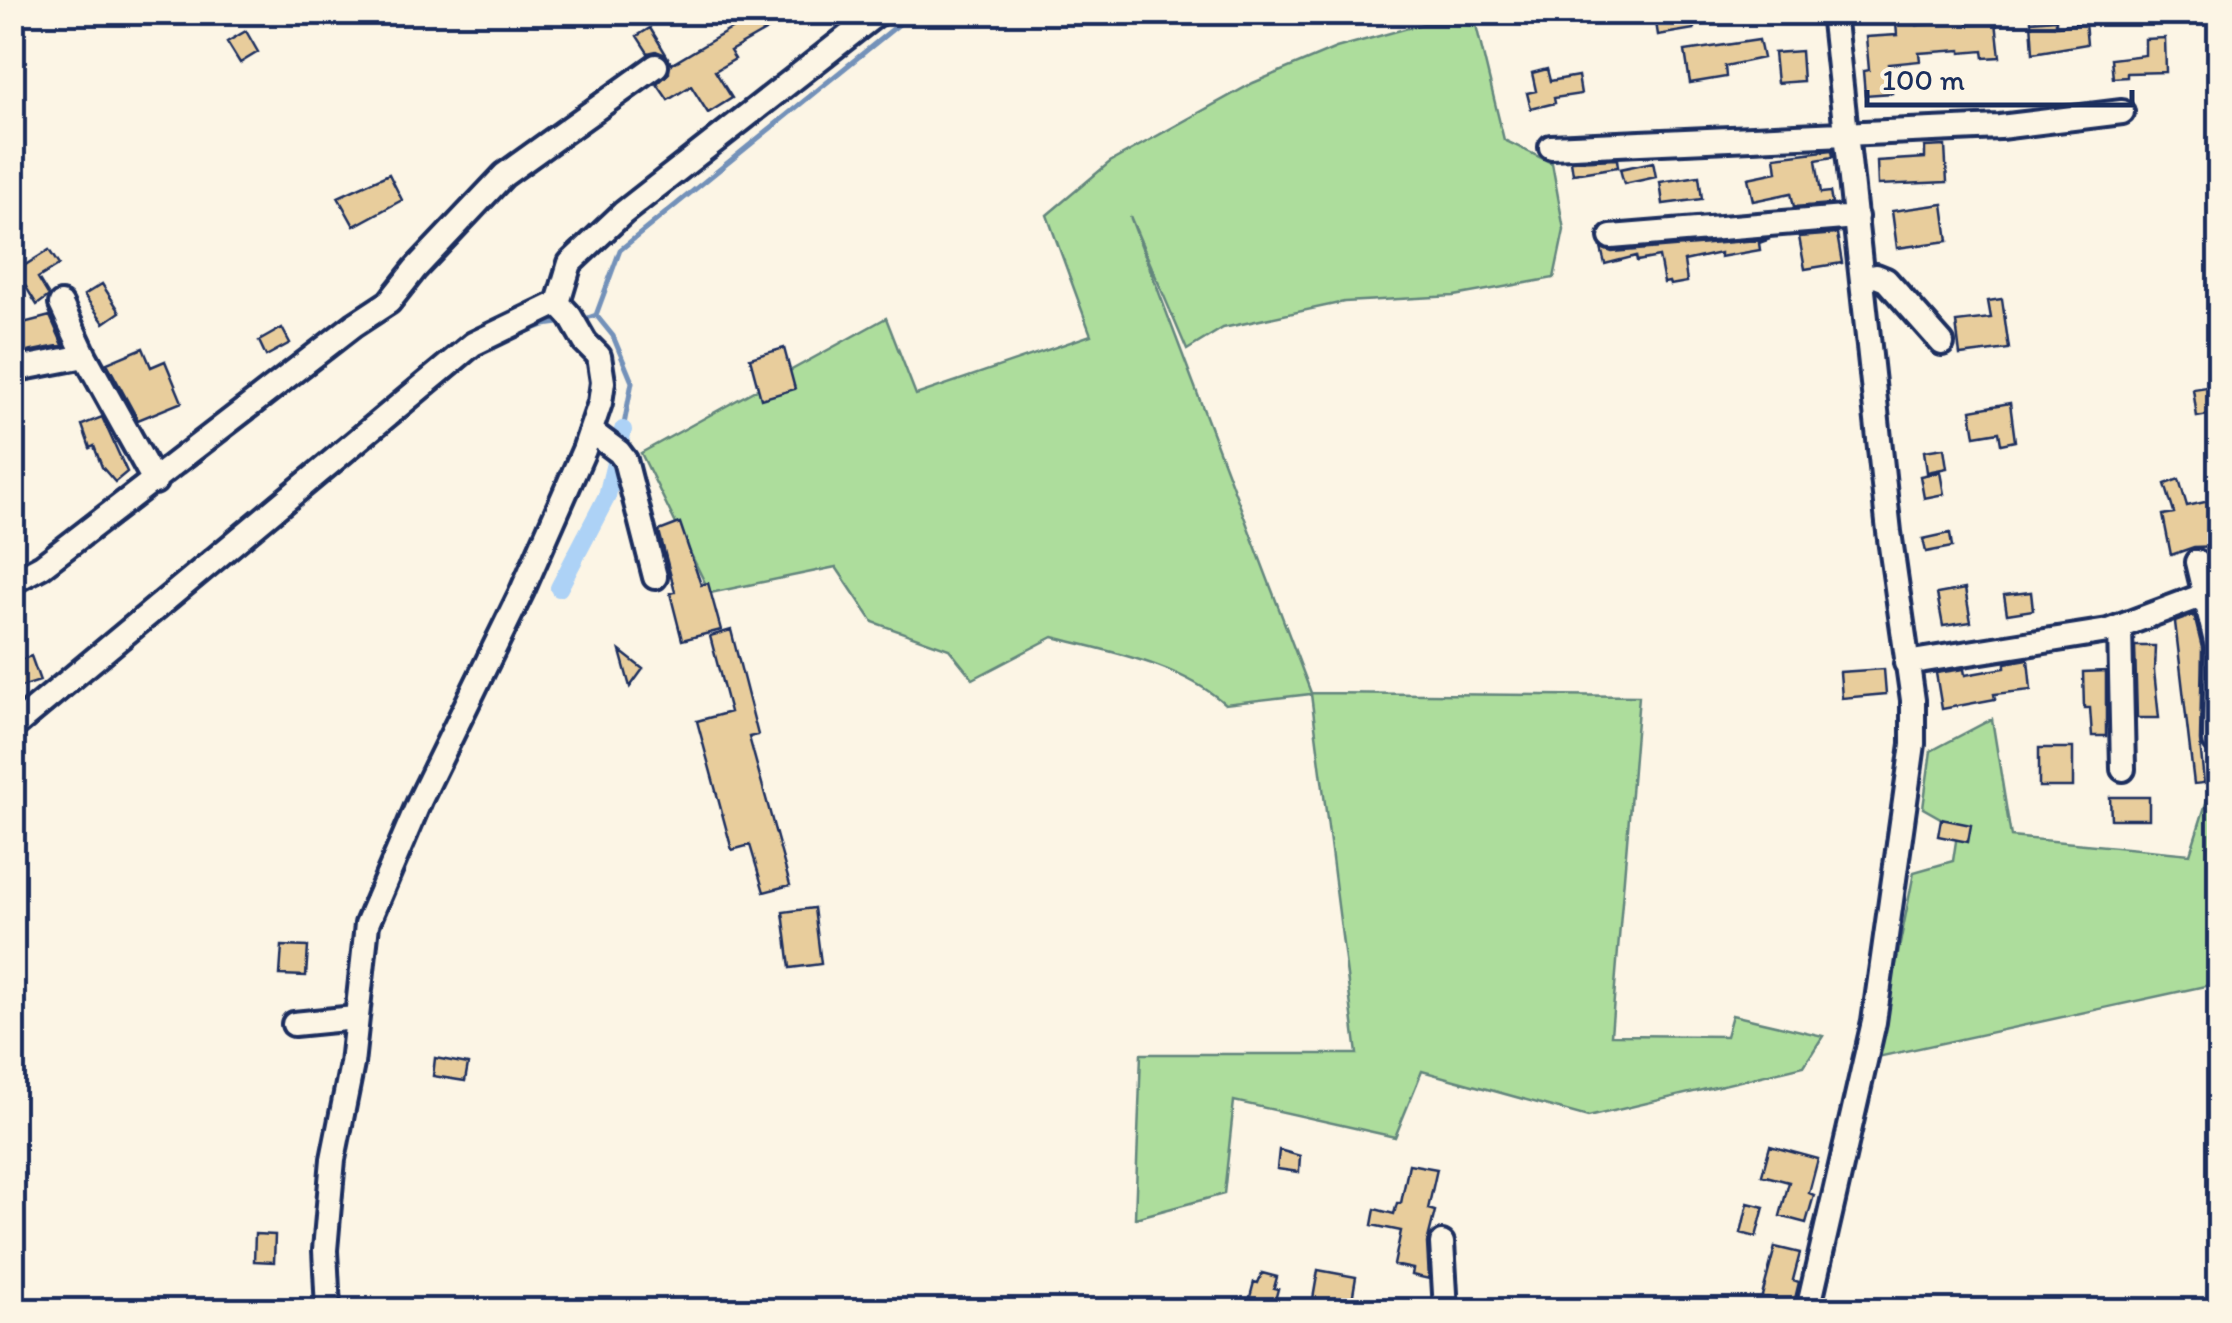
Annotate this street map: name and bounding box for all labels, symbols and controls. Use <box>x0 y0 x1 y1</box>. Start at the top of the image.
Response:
scale bar <box>1867 45 2132 107</box>
text: 100 m <box>1882 61 1965 98</box>

